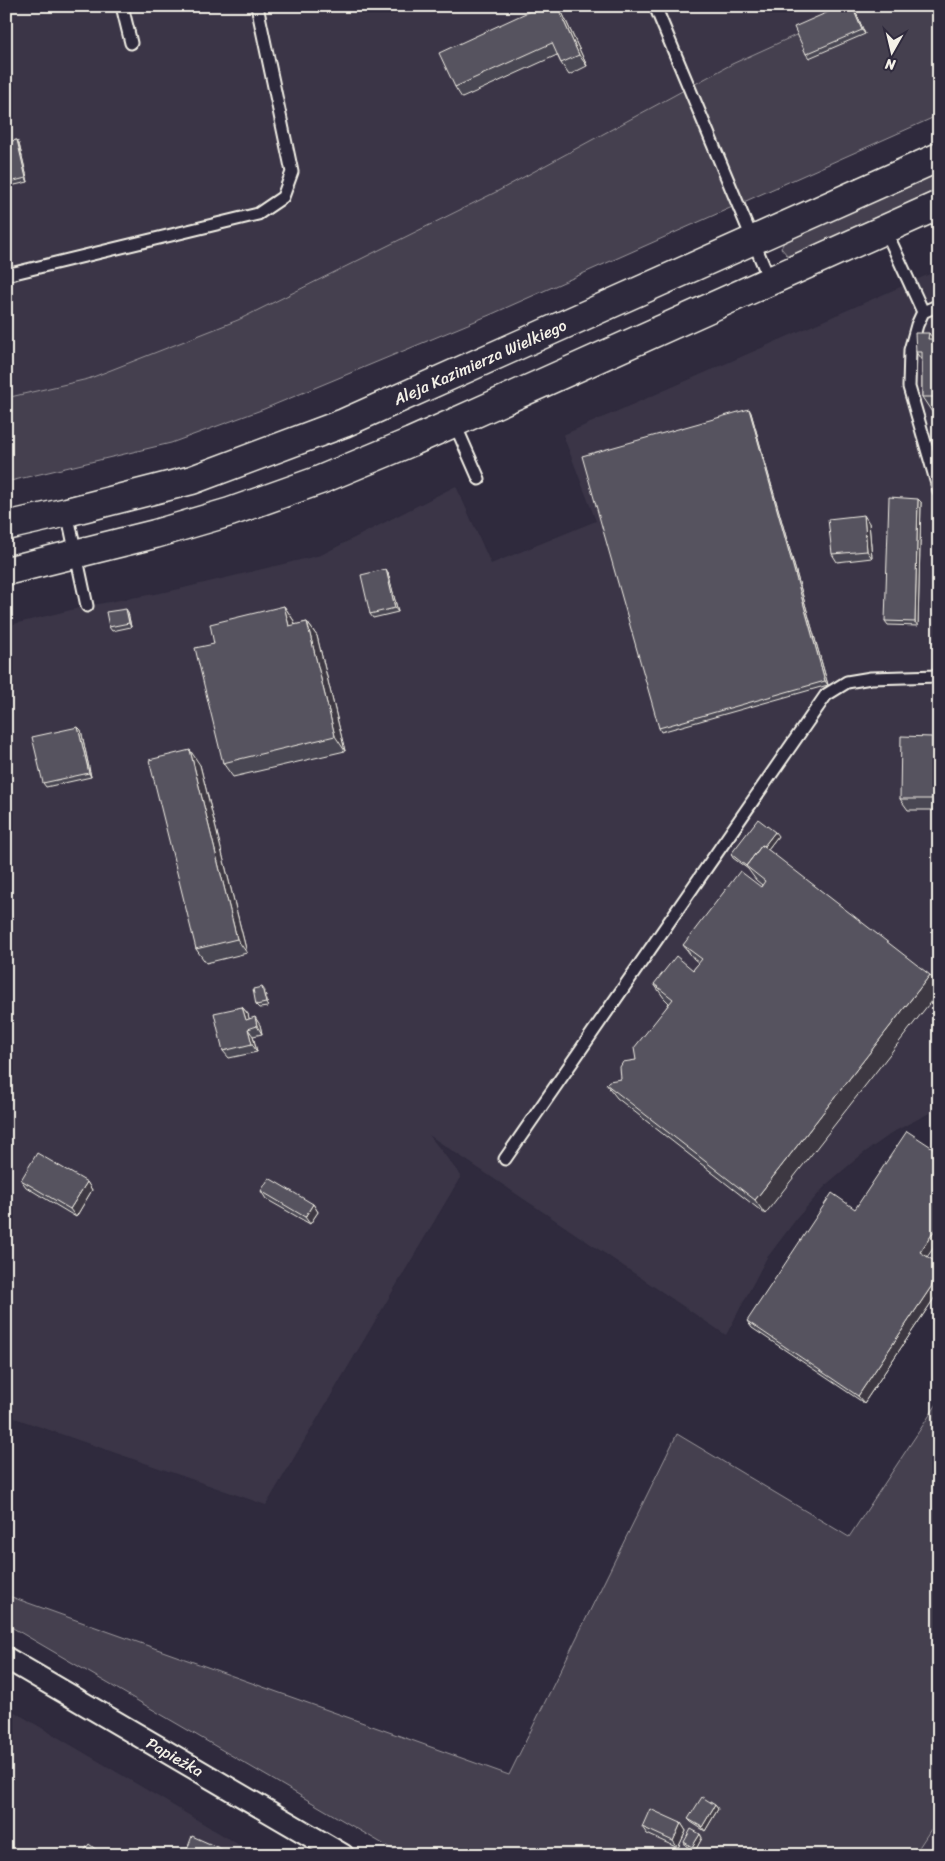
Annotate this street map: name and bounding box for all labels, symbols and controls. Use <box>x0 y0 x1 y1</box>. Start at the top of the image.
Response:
north arrow <box>868 28 918 78</box>
text: N <box>883 51 898 78</box>
street label: Aleja Kazimierza Wielkiego <box>388 311 572 414</box>
street label: Papieżka <box>141 1729 209 1785</box>

